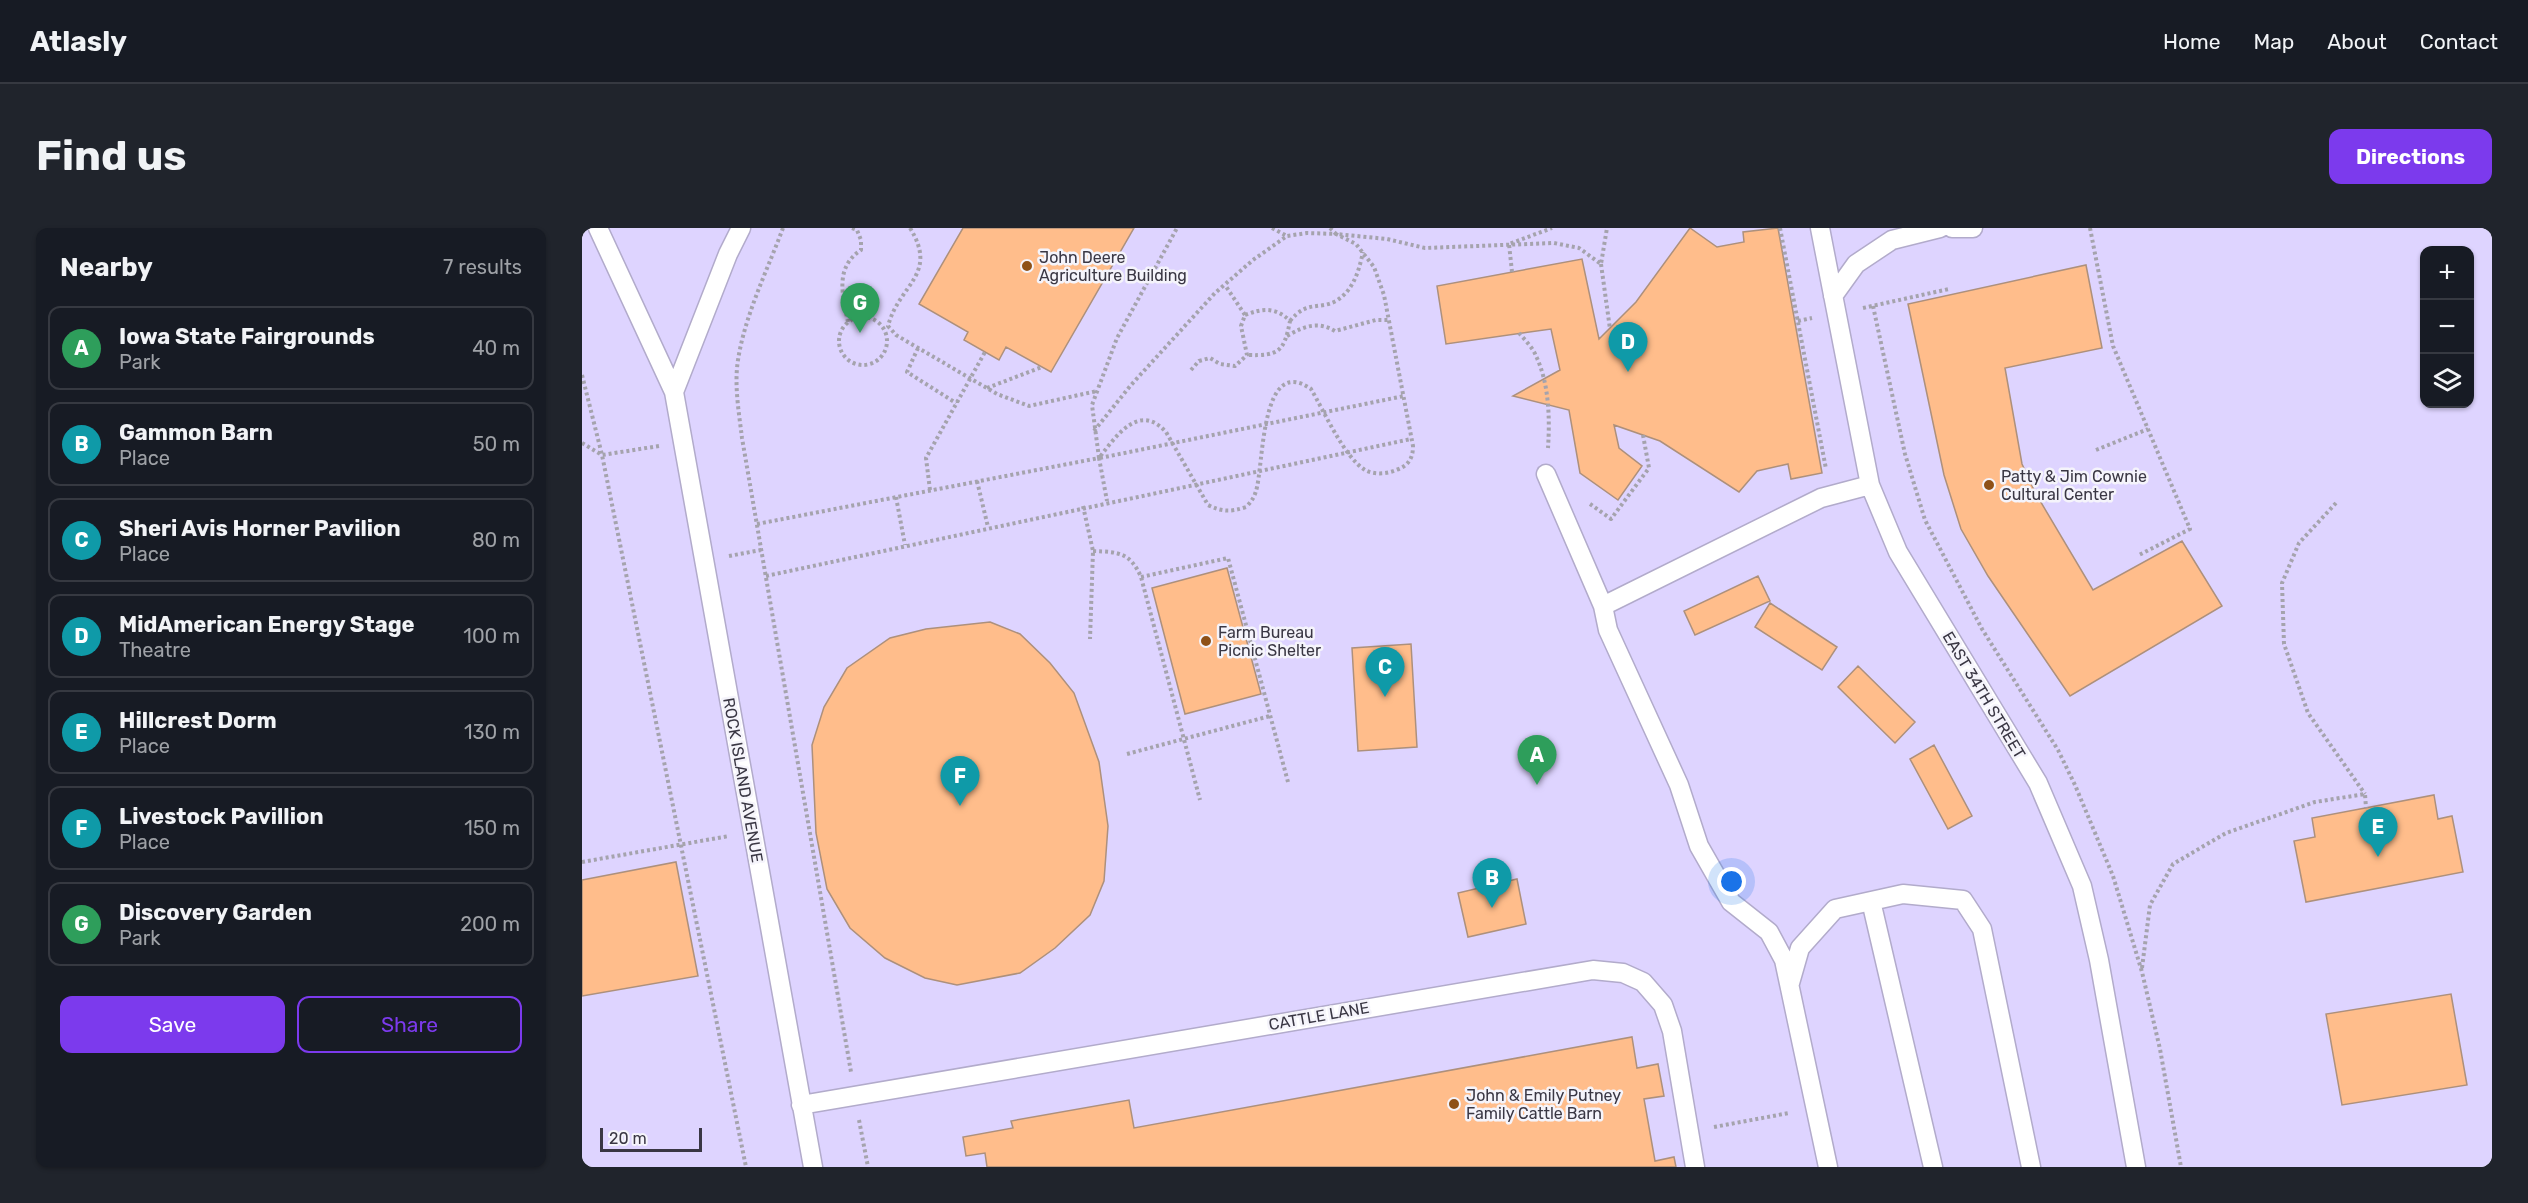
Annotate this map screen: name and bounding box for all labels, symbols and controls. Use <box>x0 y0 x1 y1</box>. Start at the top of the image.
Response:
text: Atlasly <box>30 25 127 58</box>
text: Home <box>2163 29 2220 54</box>
text: Map <box>2253 29 2294 54</box>
text: About <box>2327 29 2387 54</box>
text: Contact <box>2420 29 2498 54</box>
button: Directions <box>2329 129 2492 184</box>
text: Find us <box>36 131 187 181</box>
map controls <box>2420 246 2474 408</box>
button: + <box>2420 246 2474 300</box>
place label: John Deere Agriculture Building <box>1039 248 1187 285</box>
text: Nearby <box>60 252 153 283</box>
text: 7 results <box>443 255 522 279</box>
marker: John Deere Agriculture Building <box>1020 259 1034 273</box>
pin: G <box>840 284 880 333</box>
button: − <box>2420 300 2474 354</box>
pin: D <box>1608 322 1648 372</box>
text: Iowa State Fairgrounds <box>119 323 375 350</box>
text: A <box>74 336 89 360</box>
text: 40 m <box>472 336 520 360</box>
text: Park <box>119 350 161 374</box>
button: layers <box>2420 354 2474 408</box>
text: Gammon Barn <box>119 419 273 446</box>
text: B <box>74 432 89 456</box>
text: 50 m <box>473 432 520 456</box>
text: Place <box>119 446 170 470</box>
place label: Patty & Jim Cownie Cultural Center <box>2001 467 2147 504</box>
marker: Patty & Jim Cownie Cultural Center <box>1982 478 1996 492</box>
text: Sheri Avis Horner Pavilion <box>119 515 401 542</box>
text: C <box>74 528 89 552</box>
text: 80 m <box>472 528 520 552</box>
text: Place <box>119 542 170 566</box>
text: MidAmerican Energy Stage <box>119 611 415 638</box>
place label: Farm Bureau Picnic Shelter <box>1218 623 1321 660</box>
text: D <box>74 624 89 648</box>
text: 100 m <box>463 624 520 648</box>
street label: EAST 34TH STREET <box>1939 628 2029 762</box>
marker: Farm Bureau Picnic Shelter <box>1199 634 1213 648</box>
text: Theatre <box>119 638 191 662</box>
pin: C <box>1366 648 1404 697</box>
street label: ROCK ISLAND AVENUE <box>719 696 767 864</box>
text: Hillcrest Dorm <box>119 707 277 734</box>
text: E <box>75 720 88 744</box>
text: 130 m <box>464 720 520 744</box>
text: Place <box>119 734 170 758</box>
pin: A <box>1518 736 1556 785</box>
pin: F <box>940 756 980 806</box>
text: Livestock Pavillion <box>119 803 324 830</box>
pin: E <box>2358 808 2398 857</box>
text: F <box>75 816 88 840</box>
text: 150 m <box>464 816 520 840</box>
text: Place <box>119 830 170 854</box>
pin: B <box>1472 858 1512 908</box>
your location <box>1717 867 1746 896</box>
text: Discovery Garden <box>119 899 312 926</box>
text: G <box>74 912 89 936</box>
text: 200 m <box>460 912 520 936</box>
text: Park <box>119 926 161 950</box>
button: Save <box>60 996 285 1053</box>
button: Share <box>297 996 522 1053</box>
street label: CATTLE LANE <box>1267 998 1371 1034</box>
place label: John & Emily Putney Family Cattle Barn <box>1466 1086 1621 1123</box>
marker: John & Emily Putney Family Cattle Barn <box>1447 1097 1461 1111</box>
scale bar <box>600 1125 702 1152</box>
text: 20 m <box>609 1129 647 1148</box>

